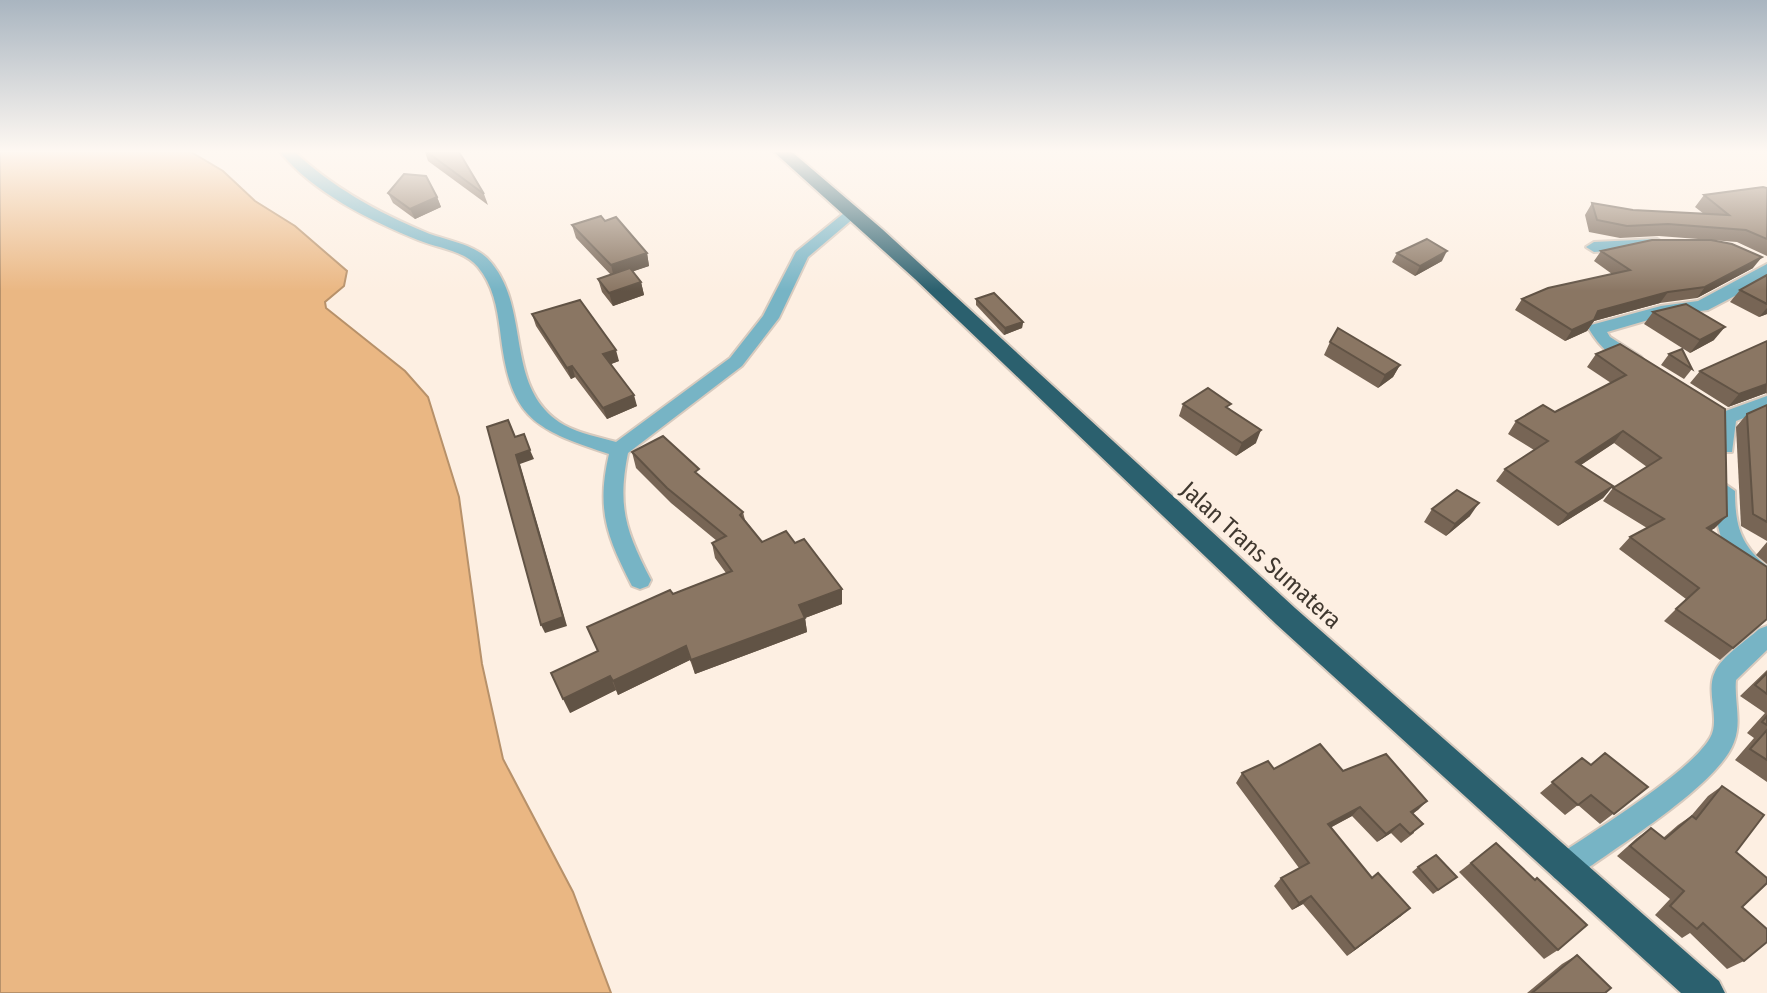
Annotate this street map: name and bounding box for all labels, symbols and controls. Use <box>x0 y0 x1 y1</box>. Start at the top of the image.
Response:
street label: Jalan Trans Sumatera <box>1175 476 1347 634</box>

